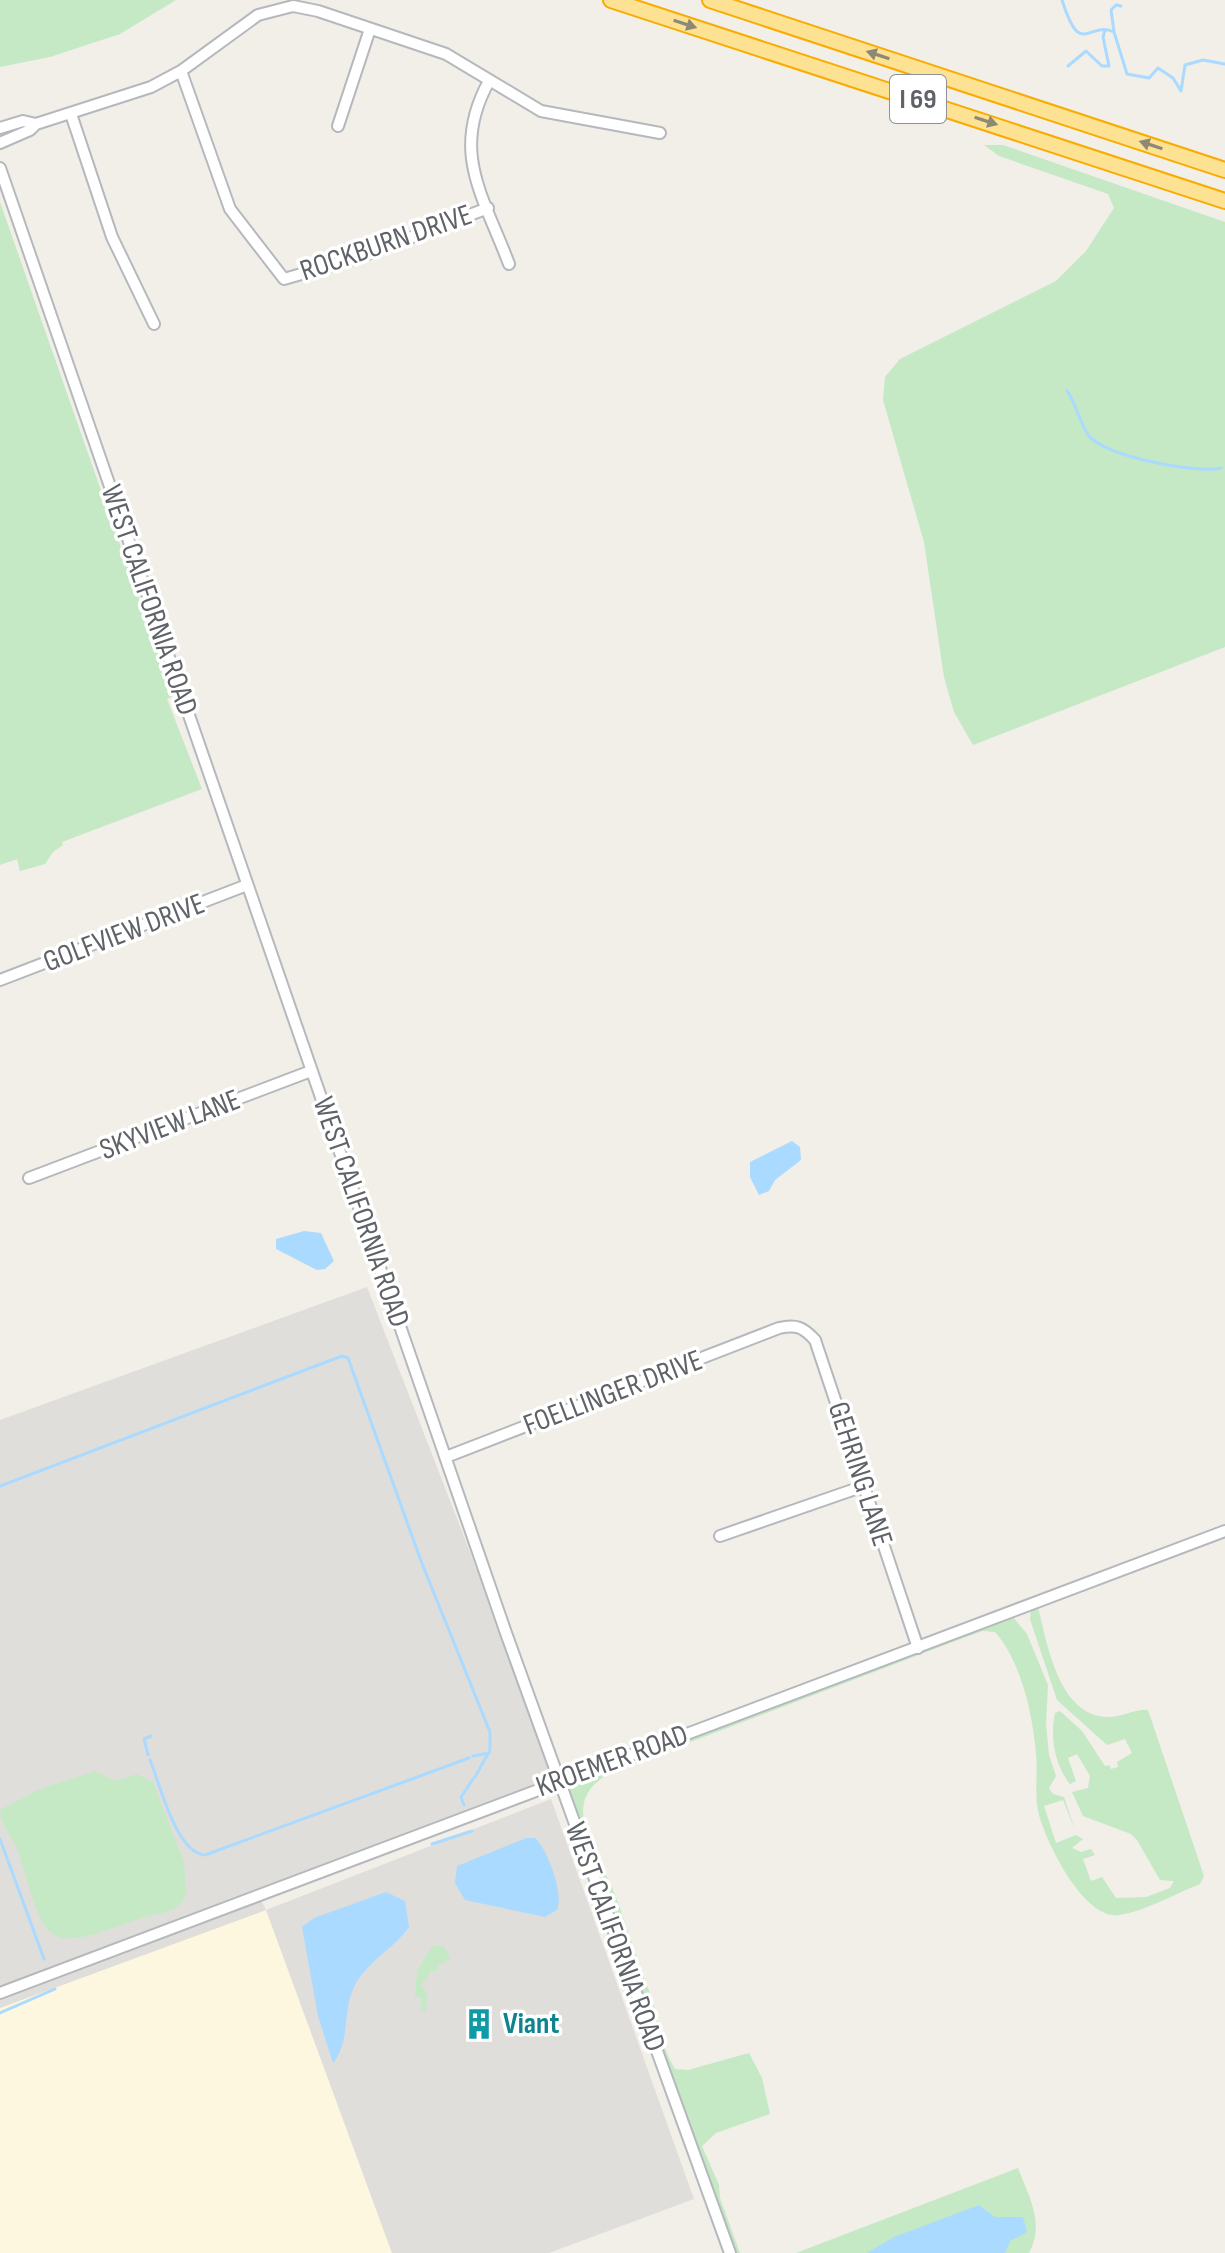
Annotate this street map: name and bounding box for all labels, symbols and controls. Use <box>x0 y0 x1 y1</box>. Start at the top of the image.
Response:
one-way arrow <box>673 18 697 31</box>
one-way arrow <box>865 48 889 60</box>
road number: I 69 <box>890 75 946 123</box>
one-way arrow <box>974 115 998 128</box>
one-way arrow <box>1139 139 1163 151</box>
street label: ROCKBURN DRIVE <box>295 197 477 289</box>
street label: WEST CALIFORNIA ROAD <box>93 480 205 720</box>
street label: GOLFVIEW DRIVE <box>38 886 210 980</box>
street label: SKYVIEW LANE <box>95 1082 245 1168</box>
street label: WEST CALIFORNIA ROAD <box>305 1092 417 1332</box>
street label: FOELLINGER DRIVE <box>518 1342 708 1444</box>
street label: GEHRING LANE <box>820 1397 900 1551</box>
street label: KROEMER ROAD <box>531 1717 693 1805</box>
street label: WEST CALIFORNIA ROAD <box>557 1818 673 2056</box>
place label: Viant <box>503 2006 560 2042</box>
building icon: Viant <box>462 2007 496 2041</box>

